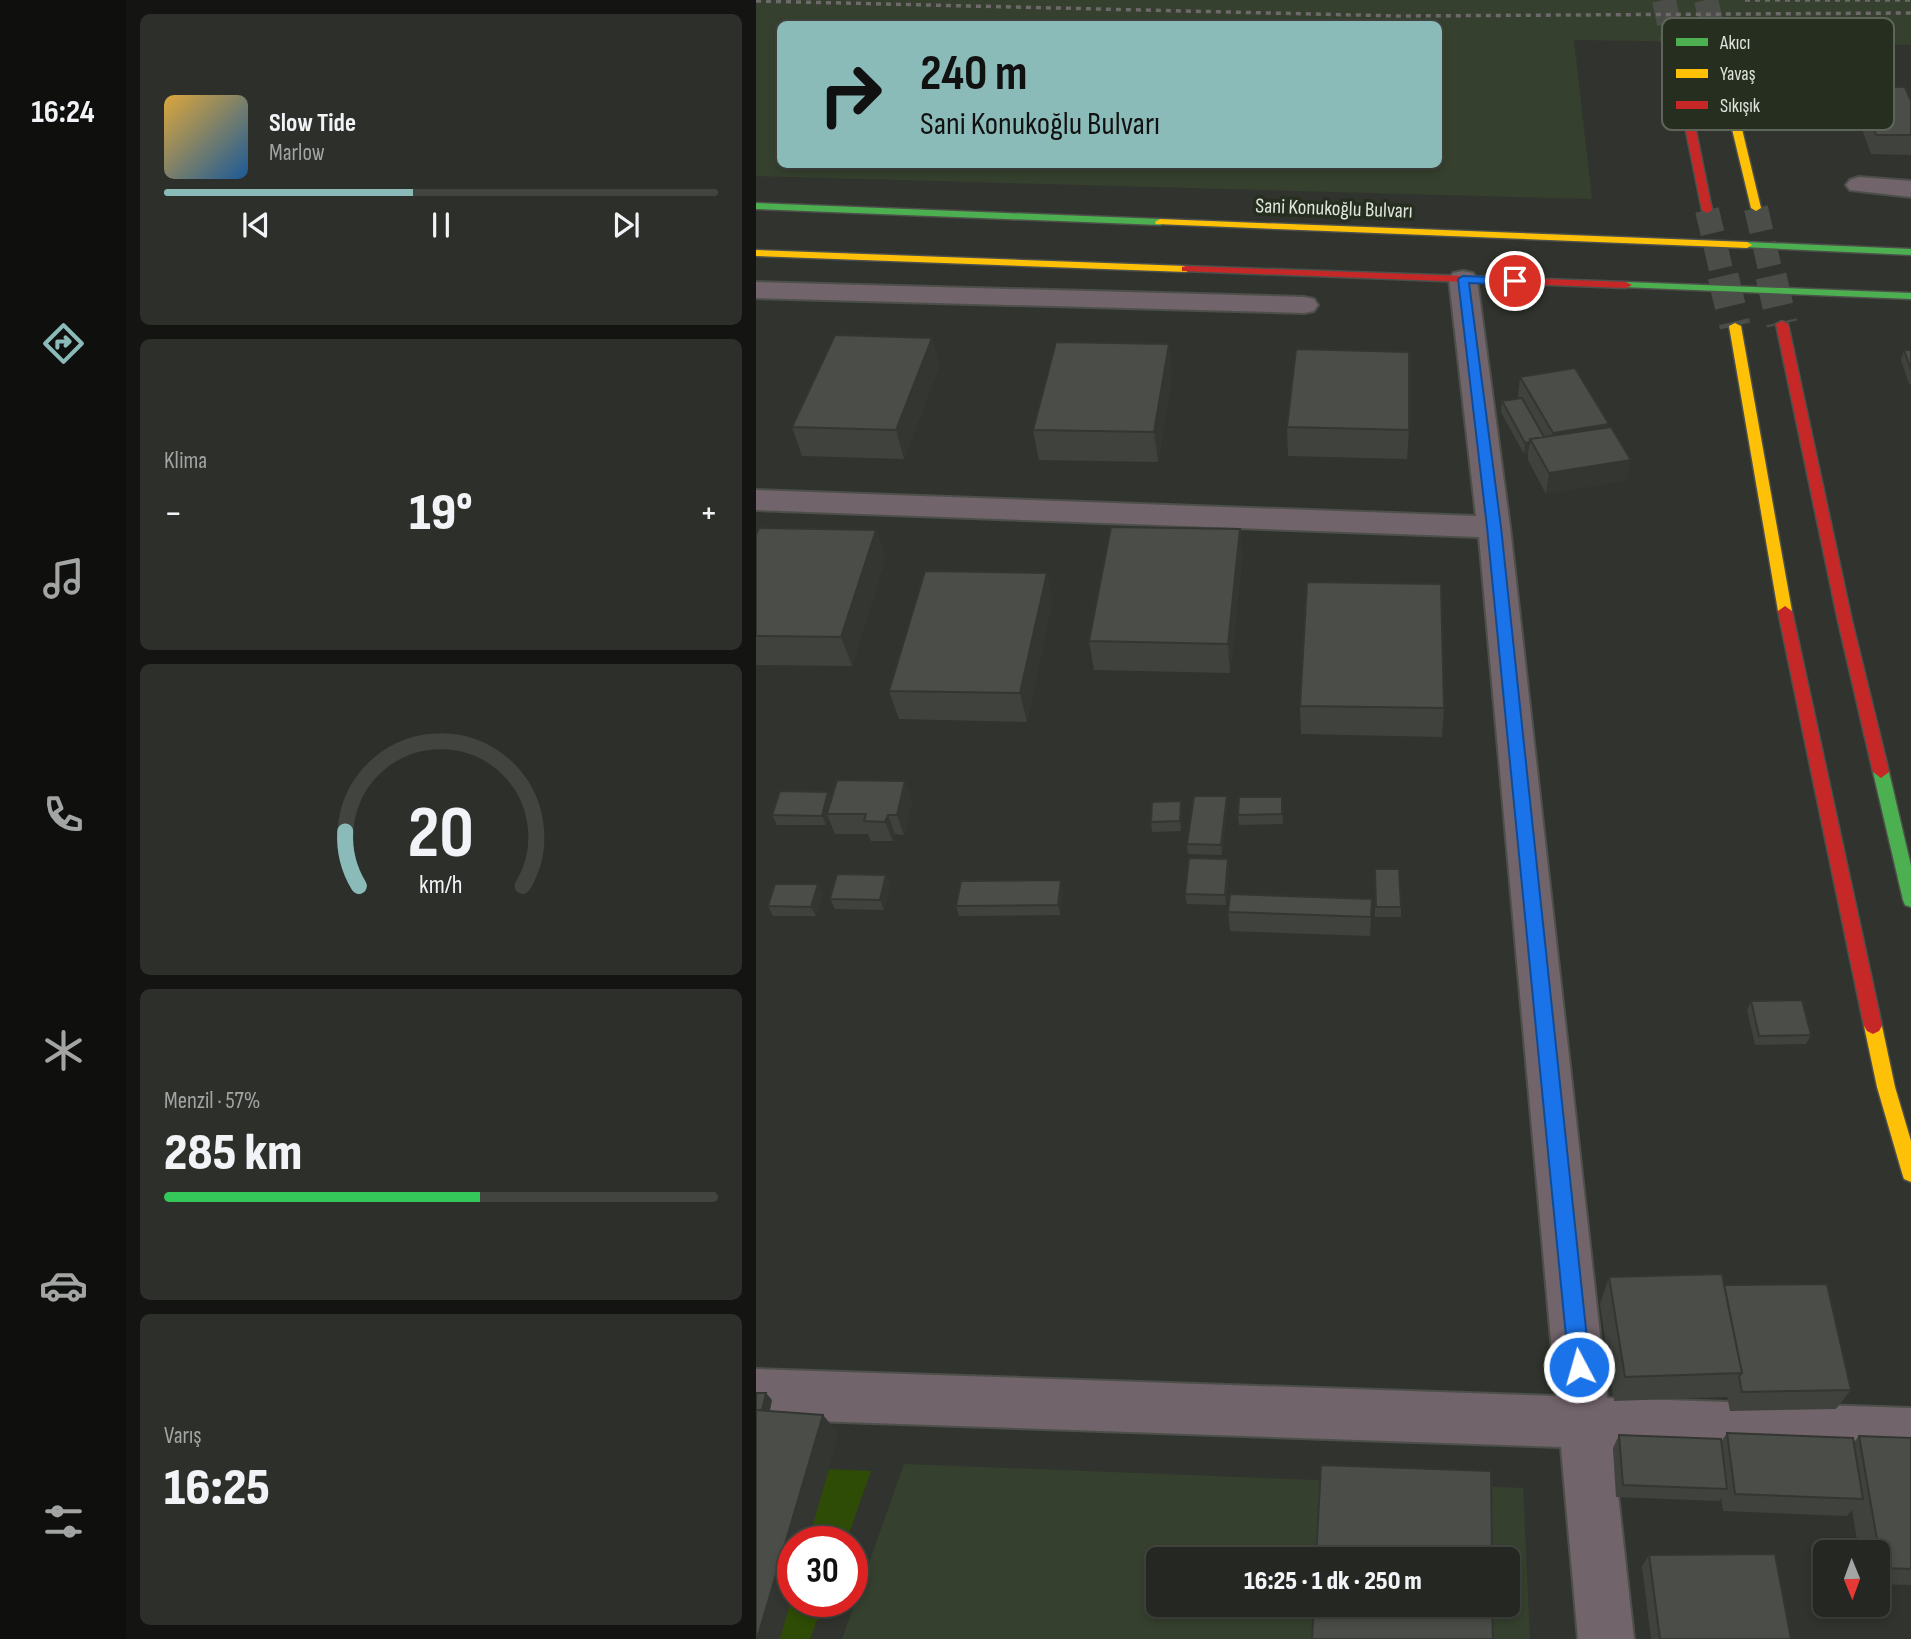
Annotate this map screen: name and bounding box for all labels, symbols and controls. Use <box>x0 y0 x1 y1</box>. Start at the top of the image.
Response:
legend <box>1662 18 1894 130</box>
text: Akıcı <box>1719 32 1750 55</box>
text: 240 m <box>920 45 1028 104</box>
icon: right <box>805 49 896 140</box>
text: Yavaş <box>1720 63 1756 86</box>
text: 16:24 <box>31 93 95 132</box>
text: Sıkışık <box>1720 95 1761 118</box>
text: Sani Konukoğlu Bulvarı <box>920 105 1160 144</box>
text: Slow Tide <box>269 108 356 139</box>
text: Marlow <box>269 139 325 167</box>
street label: Sani Konukoğlu Bulvarı <box>1255 193 1413 224</box>
icon: previous <box>237 206 275 244</box>
icon: pause <box>422 206 460 244</box>
icon: next <box>607 206 645 244</box>
pin <box>1485 251 1545 311</box>
icon: arrive <box>1496 262 1534 300</box>
icon: directions <box>39 319 88 368</box>
text: Klima <box>164 447 207 475</box>
text: 19° <box>409 482 473 545</box>
text: − <box>164 491 183 536</box>
text: + <box>699 491 718 536</box>
icon: music <box>39 554 88 603</box>
icon: phone <box>39 790 88 839</box>
text: 20 <box>408 790 474 878</box>
text: km/h <box>419 869 463 900</box>
icon: climate <box>39 1026 88 1075</box>
text: Menzil · 57% <box>164 1087 260 1115</box>
text: 285 km <box>164 1122 302 1185</box>
icon: car <box>39 1261 88 1310</box>
position arrow <box>1542 1330 1616 1404</box>
text: Varış <box>164 1422 202 1450</box>
text: 16:25 <box>164 1457 270 1520</box>
icon: filters <box>39 1497 88 1546</box>
speed limit sign: 30 <box>777 1526 868 1617</box>
north arrow <box>1813 1540 1890 1617</box>
map controls <box>1813 1540 1890 1617</box>
text: 16:25 · 1 dk · 250 m <box>1244 1566 1422 1597</box>

